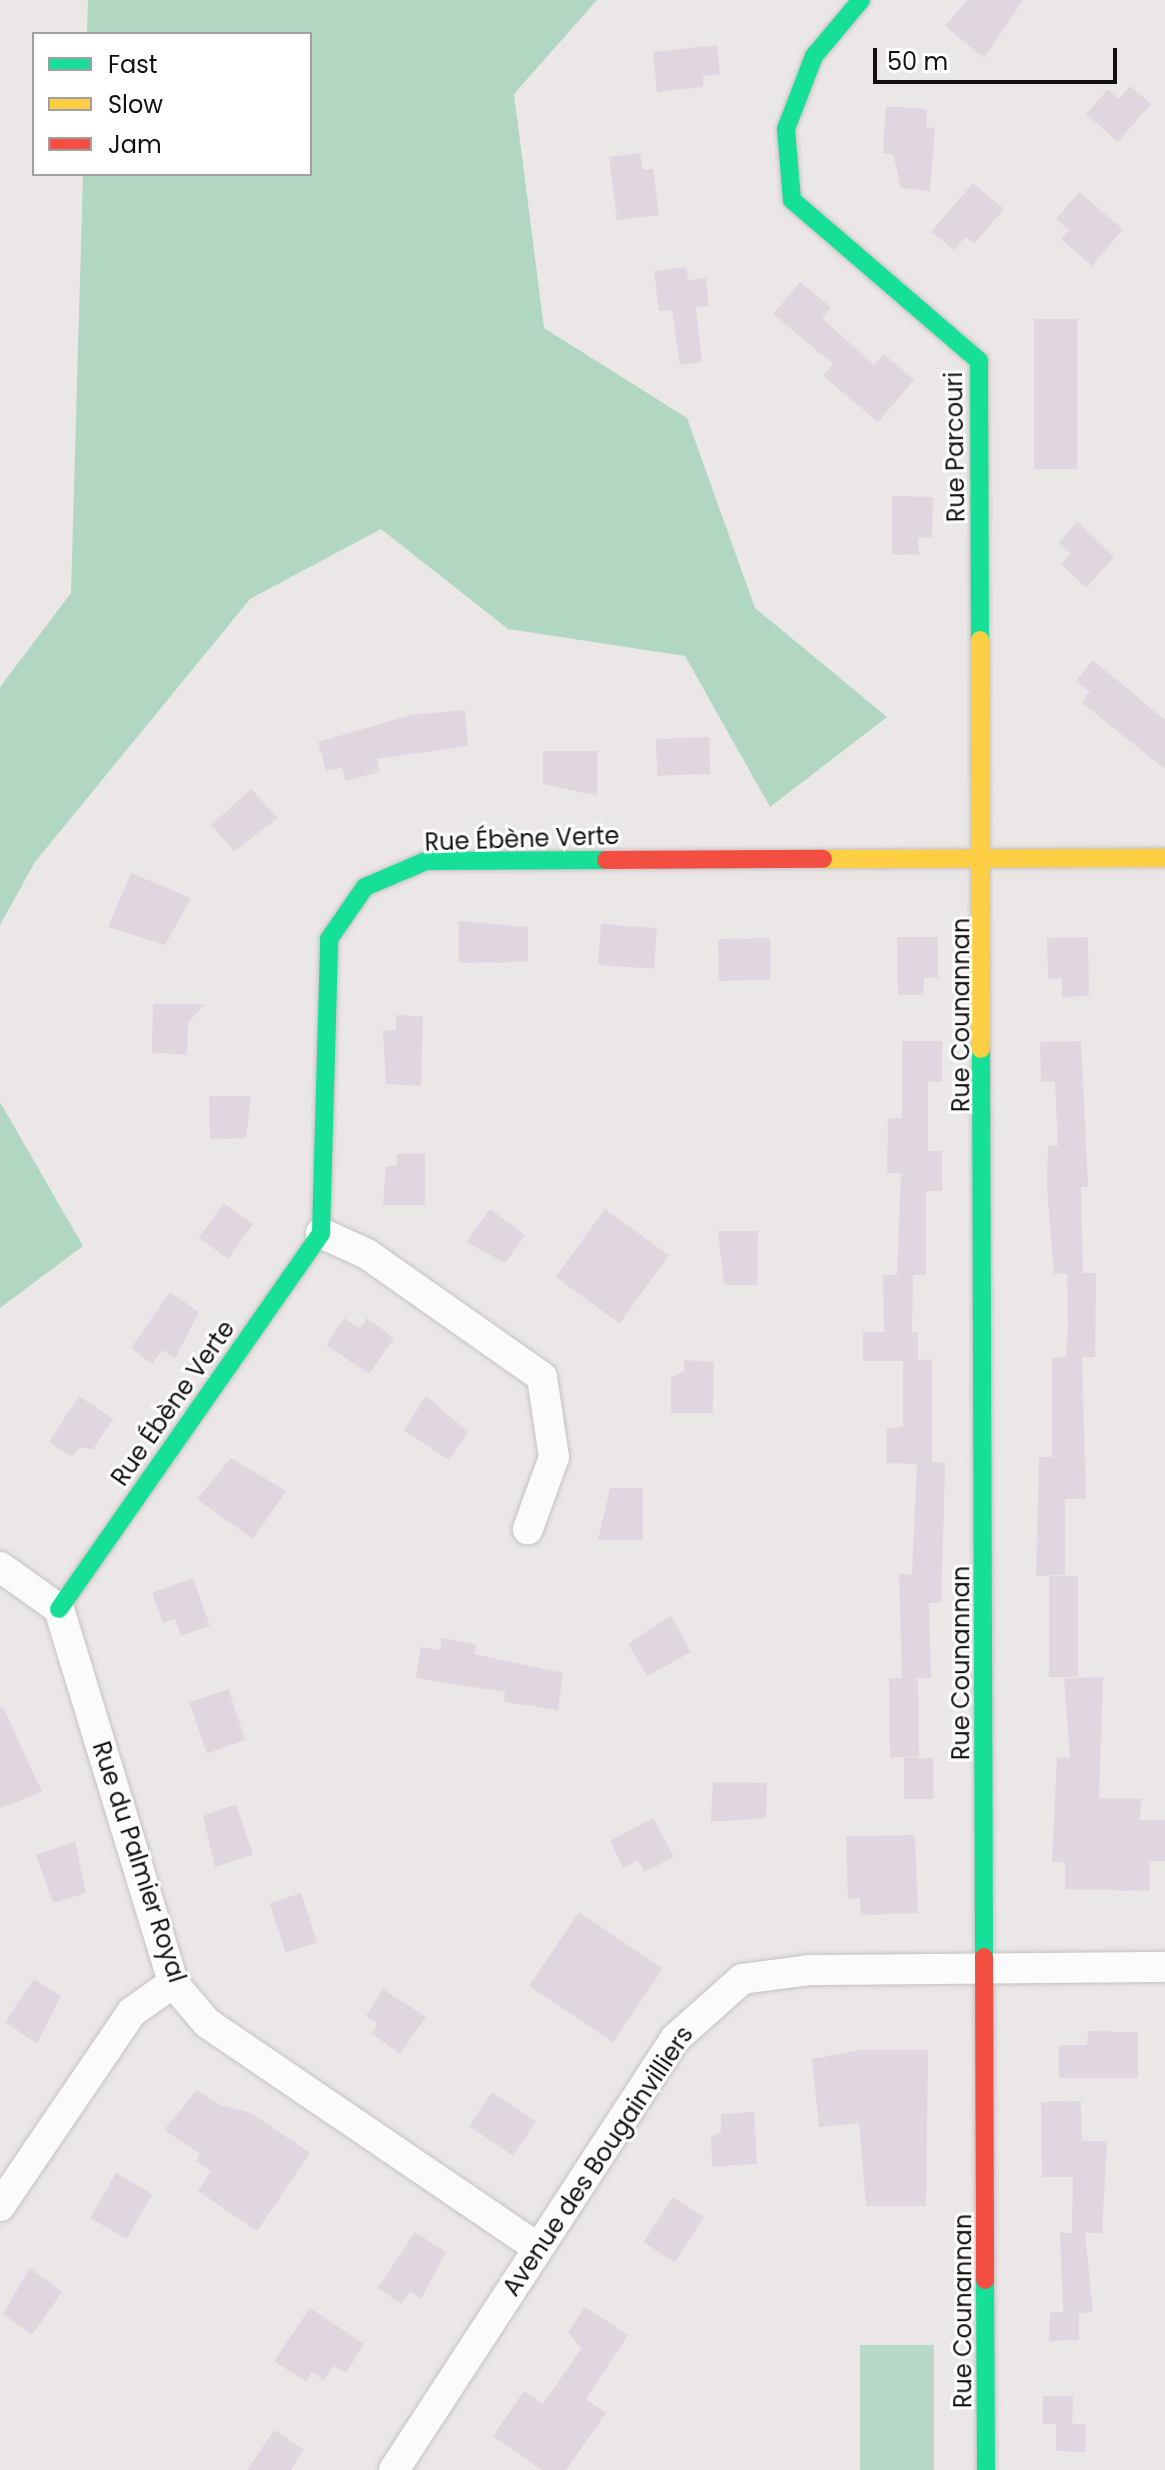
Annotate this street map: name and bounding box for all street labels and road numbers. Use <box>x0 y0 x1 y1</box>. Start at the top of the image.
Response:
street label: Rue Parcouri <box>939 372 971 522</box>
street label: Rue Ébène Verte <box>424 821 620 857</box>
street label: Rue Counannan <box>947 918 975 1112</box>
street label: Rue Ébène Verte <box>105 1315 241 1491</box>
street label: Rue Counannan <box>947 1566 975 1760</box>
street label: Rue du Palmier Royal <box>86 1738 192 1986</box>
street label: Avenue des Bougainvilliers <box>497 2021 699 2301</box>
street label: Rue Counannan <box>949 2214 977 2408</box>

